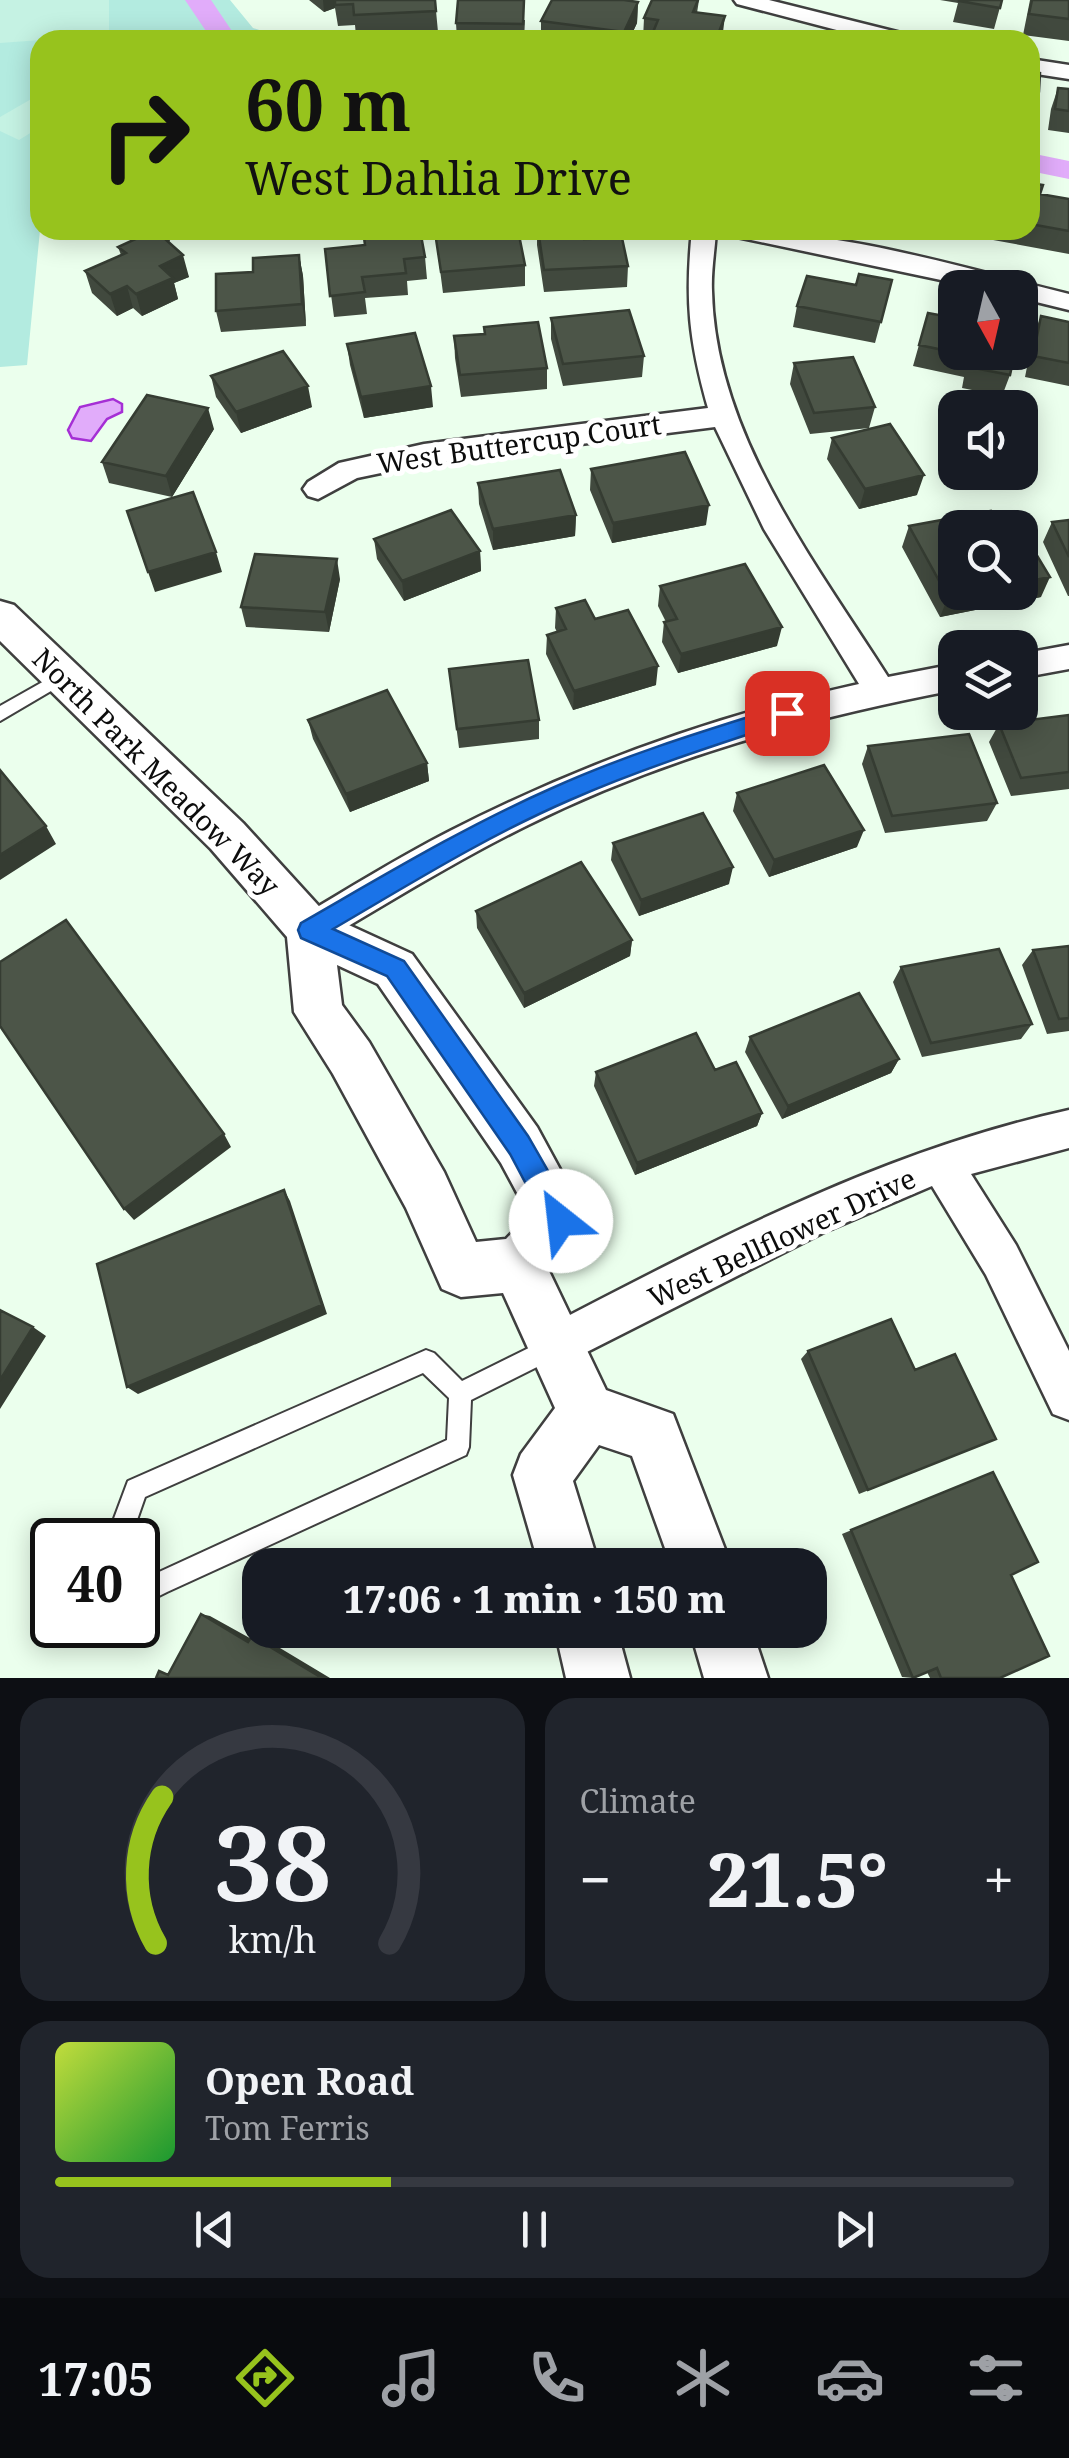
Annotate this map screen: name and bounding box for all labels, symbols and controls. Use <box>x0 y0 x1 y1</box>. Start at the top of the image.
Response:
text: 60 m <box>245 56 411 152</box>
icon: right <box>80 70 210 200</box>
text: West Dahlia Drive <box>245 147 632 208</box>
north arrow <box>938 270 1038 370</box>
map controls <box>938 270 1038 730</box>
button: sound <box>938 390 1038 490</box>
street label: West Buttercup Court <box>374 404 664 482</box>
button: search <box>938 510 1038 610</box>
button: layers <box>938 630 1038 730</box>
street label: North Park Meadow Way <box>25 639 289 903</box>
pin <box>745 671 830 756</box>
icon: arrive <box>760 686 815 741</box>
street label: West Bellflower Drive <box>642 1158 921 1316</box>
position arrow <box>509 1169 613 1273</box>
speed limit sign: 40 <box>30 1518 160 1648</box>
text: 17:06 · 1 min · 150 m <box>343 1572 726 1624</box>
text: Climate <box>580 1779 696 1822</box>
text: 38 <box>213 1790 331 1931</box>
text: 21.5° <box>707 1827 888 1929</box>
text: − <box>580 1841 611 1916</box>
text: + <box>983 1841 1014 1916</box>
text: km/h <box>228 1915 316 1963</box>
text: Open Road <box>205 2054 414 2106</box>
text: Tom Ferris <box>205 2106 370 2149</box>
icon: previous <box>187 2202 242 2257</box>
icon: pause <box>507 2202 562 2257</box>
icon: next <box>827 2202 882 2257</box>
icon: directions <box>230 2343 300 2413</box>
icon: music <box>376 2343 446 2413</box>
icon: phone <box>522 2343 592 2413</box>
icon: climate <box>668 2343 738 2413</box>
icon: car <box>815 2343 885 2413</box>
icon: filters <box>961 2343 1031 2413</box>
text: 17:05 <box>38 2348 154 2409</box>

